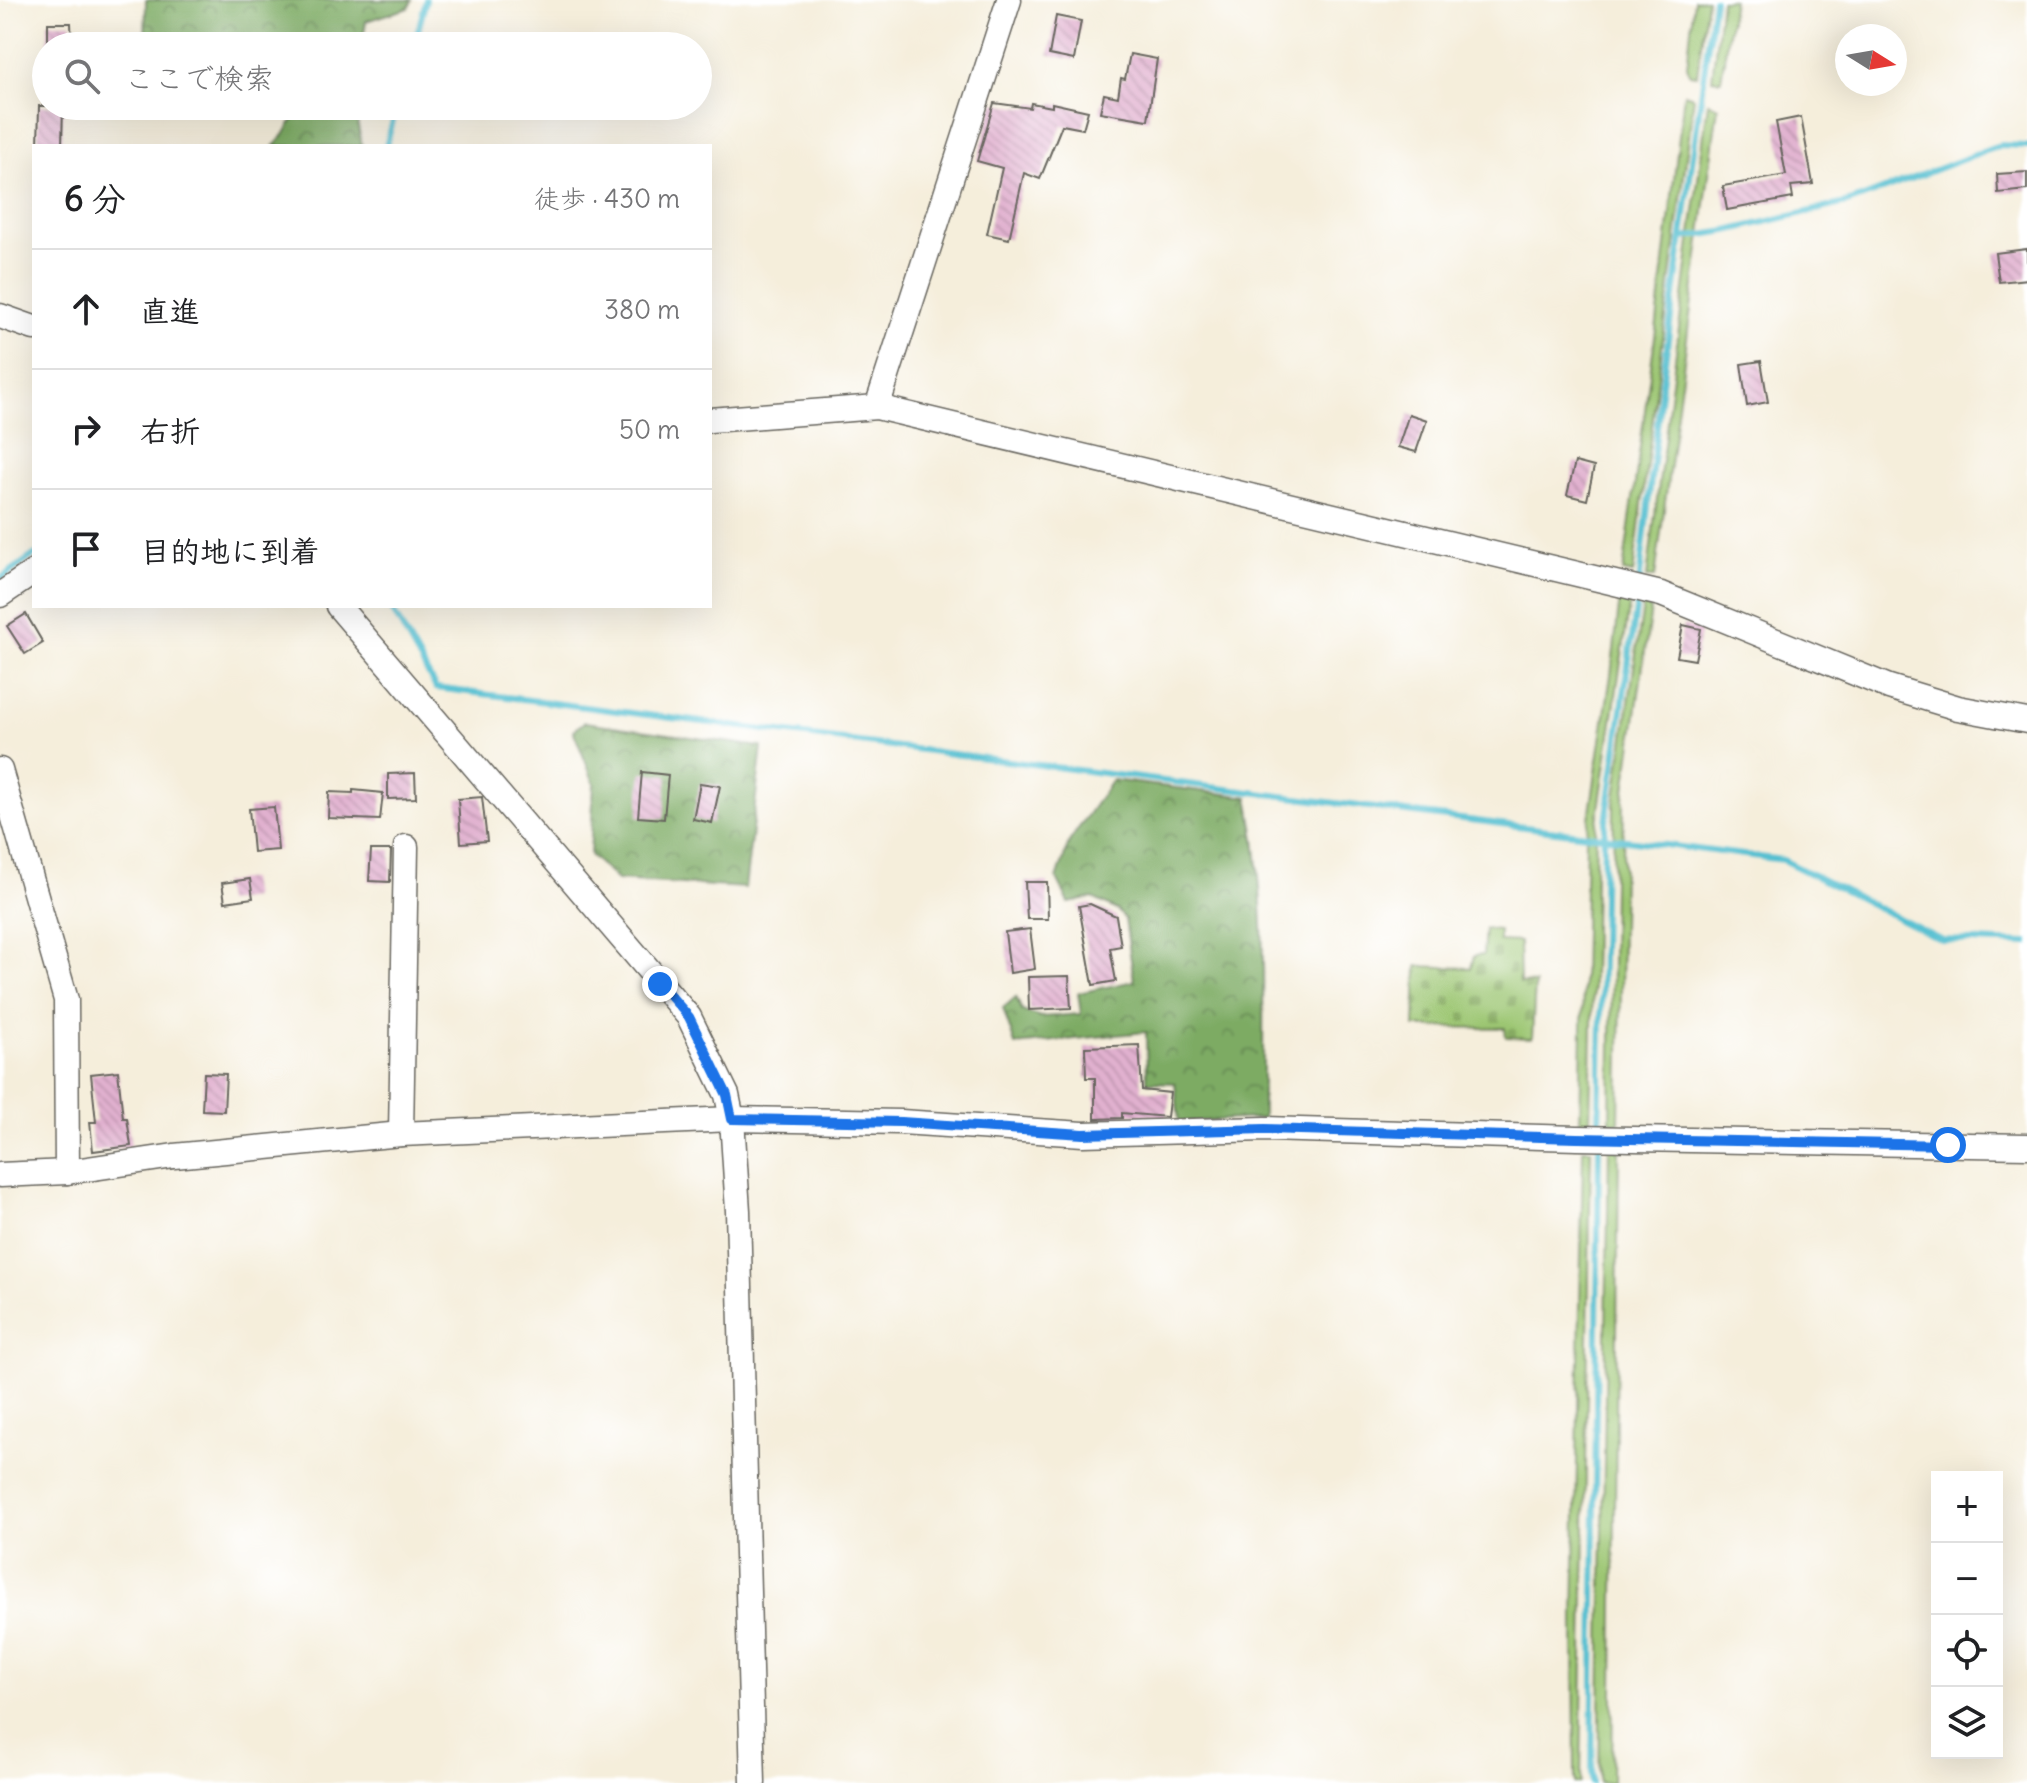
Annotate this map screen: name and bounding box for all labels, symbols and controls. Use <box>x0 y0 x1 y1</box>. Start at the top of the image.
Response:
north arrow <box>1835 24 1907 96</box>
search box <box>32 32 712 120</box>
icon: search <box>60 54 104 98</box>
text: ここで検索 <box>124 59 274 97</box>
text: 6 分 <box>64 177 126 220</box>
text: 徒歩 · 430 m <box>534 182 680 215</box>
icon: ahead <box>64 287 108 331</box>
text: 直進 <box>140 292 200 330</box>
text: 380 m <box>604 293 680 326</box>
icon: right <box>64 407 108 451</box>
text: 右折 <box>140 412 200 450</box>
text: 50 m <box>619 413 680 446</box>
icon: arrive <box>64 527 108 571</box>
text: 目的地に到着 <box>140 532 320 570</box>
route end <box>642 966 678 1002</box>
route start <box>1930 1127 1966 1163</box>
map controls <box>1931 1471 2003 1759</box>
button: + <box>1931 1471 2003 1543</box>
button: − <box>1931 1543 2003 1615</box>
button: locate <box>1931 1615 2003 1687</box>
button: layers <box>1931 1687 2003 1759</box>

